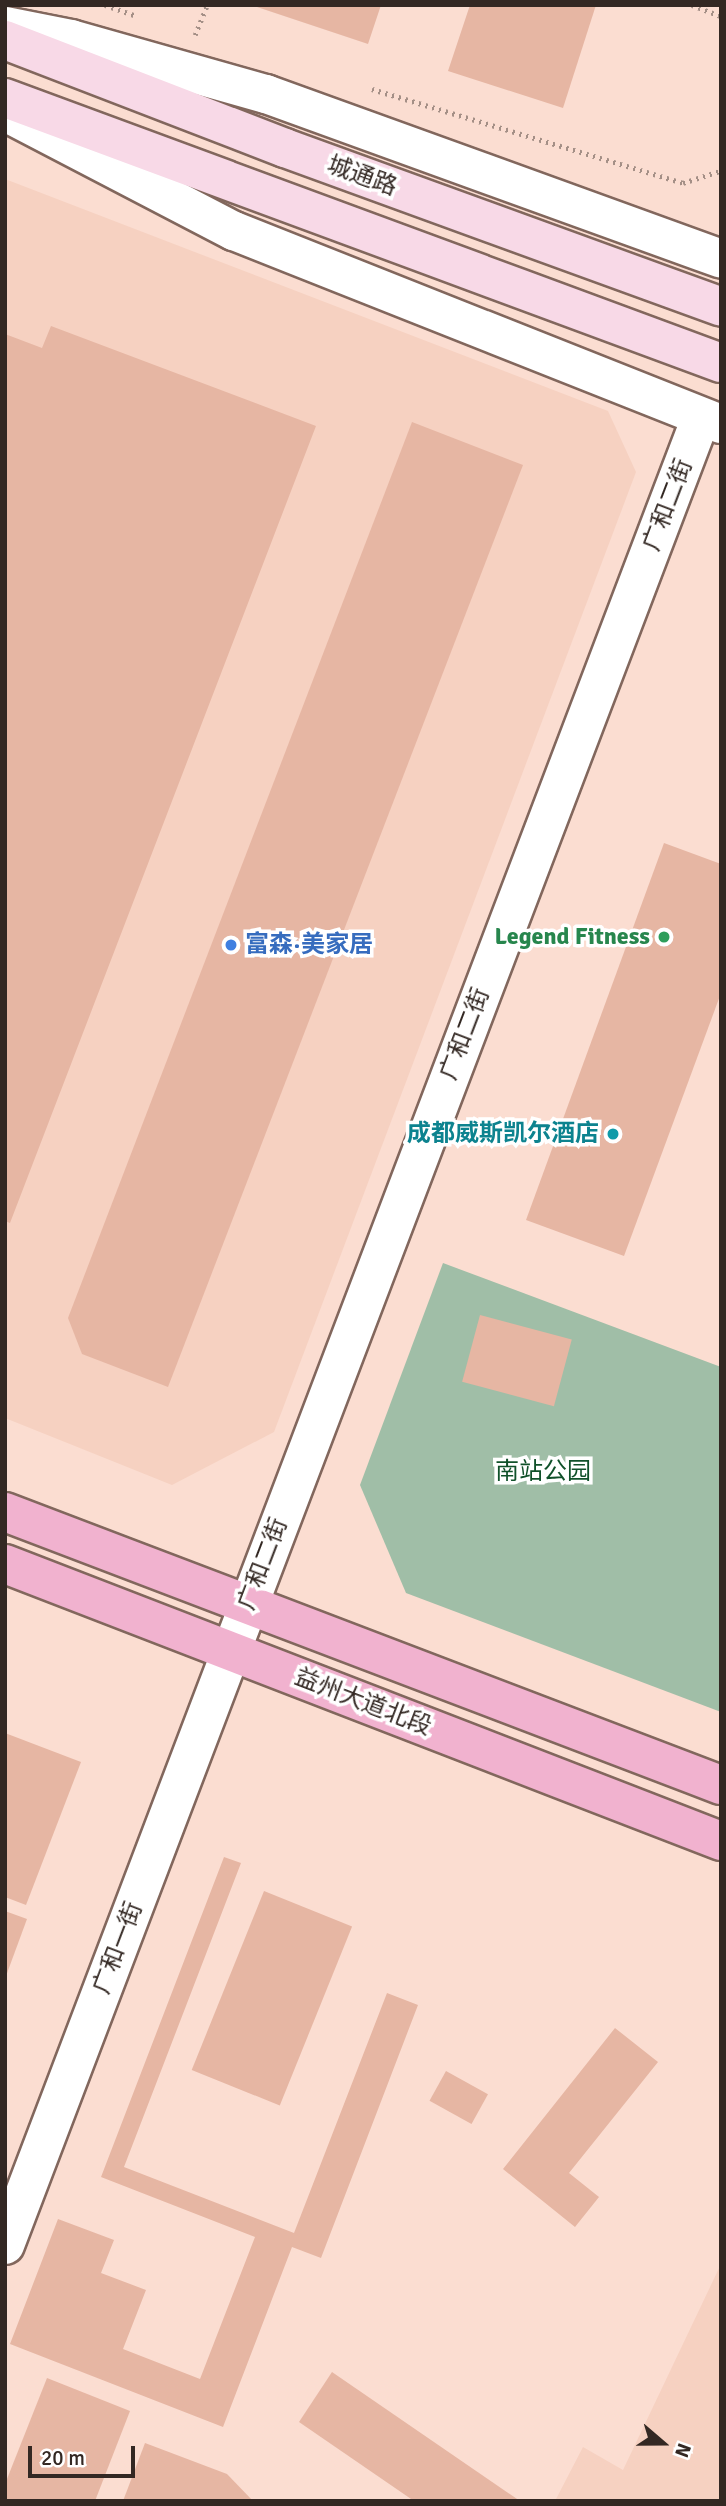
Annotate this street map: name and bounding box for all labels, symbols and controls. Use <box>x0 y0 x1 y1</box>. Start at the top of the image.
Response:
street label: 城通路 <box>323 150 401 202</box>
street label: 广和二街 <box>637 455 699 555</box>
place label: Legend Fitness <box>494 923 650 951</box>
marker: Legend Fitness <box>656 929 672 945</box>
place label: 富森·美家居 <box>245 931 373 959</box>
marker: 富森·美家居 <box>223 937 239 953</box>
street label: 广和二街 <box>434 984 496 1084</box>
place label: 成都威斯凯尔酒店 <box>407 1120 599 1148</box>
marker: 成都威斯凯尔酒店 <box>605 1126 621 1142</box>
park label: 南站公园 <box>495 1458 591 1486</box>
street label: 广和二街 <box>232 1514 294 1614</box>
street label: 益州大道北段 <box>291 1663 435 1741</box>
street label: 广和一街 <box>87 1898 149 1998</box>
north arrow <box>628 2408 698 2478</box>
scale bar <box>32 2432 138 2476</box>
text: N <box>669 2440 696 2460</box>
text: 20 m <box>41 2445 85 2471</box>

